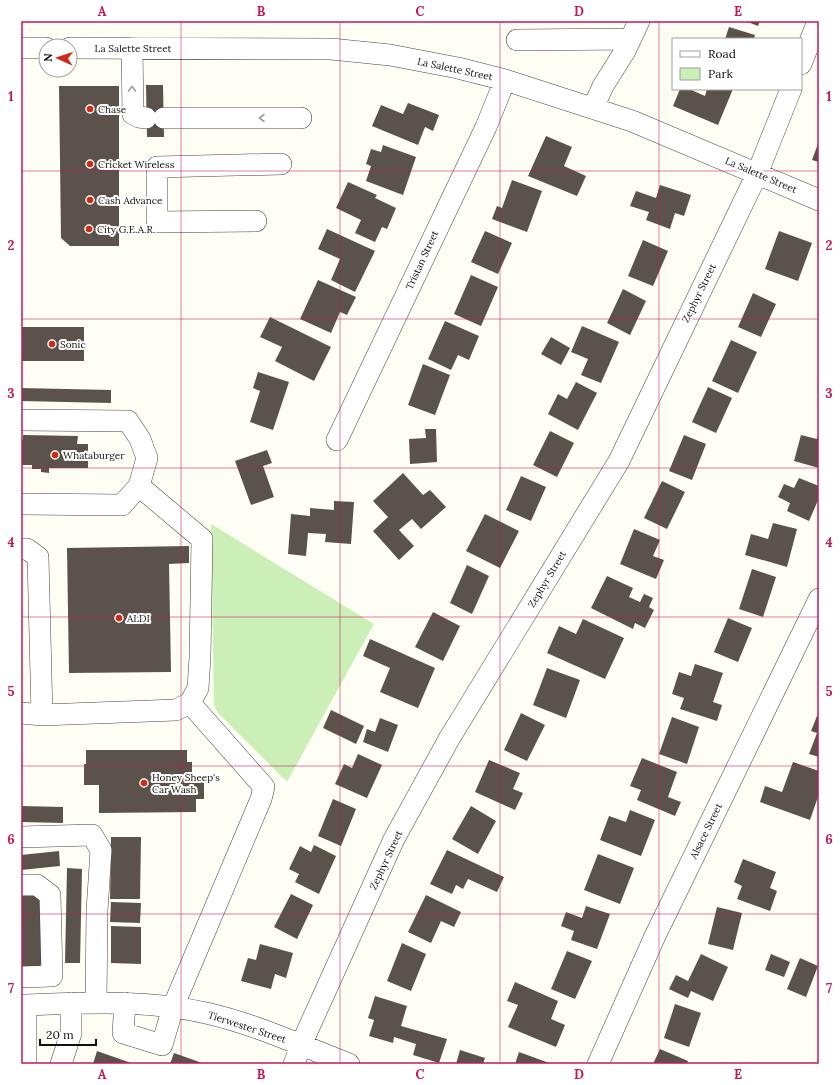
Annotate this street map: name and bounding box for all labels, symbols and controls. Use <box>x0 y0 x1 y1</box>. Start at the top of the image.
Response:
text: A <box>98 3 107 20</box>
text: B <box>257 3 266 20</box>
text: C <box>416 3 425 20</box>
text: D <box>574 3 584 20</box>
text: E <box>734 3 742 20</box>
north arrow <box>38 38 78 78</box>
legend <box>672 38 802 90</box>
street label: La Salette Street <box>95 42 172 55</box>
text: Road <box>708 46 736 61</box>
text: N <box>41 52 55 62</box>
street label: La Salette Street <box>416 55 494 83</box>
text: Park <box>708 66 734 81</box>
one-way arrow <box>128 86 136 92</box>
text: 1 <box>8 88 14 105</box>
text: 1 <box>826 88 832 105</box>
place label: Chase <box>98 103 127 116</box>
marker: Chase <box>85 104 95 114</box>
one-way arrow <box>259 114 265 122</box>
street label: La Salette Street <box>723 154 799 196</box>
place label: Cricket Wireless <box>98 158 175 171</box>
marker: Cricket Wireless <box>85 159 95 169</box>
place label: Cash Advance <box>98 194 163 207</box>
marker: Cash Advance <box>85 195 95 205</box>
place label: City G.E.A.R. <box>97 223 155 236</box>
marker: City G.E.A.R. <box>84 224 94 234</box>
street label: Tristan Street <box>403 228 441 292</box>
text: 2 <box>8 237 15 254</box>
text: 2 <box>826 237 833 254</box>
street label: Zephyr Street <box>679 261 719 325</box>
place label: Sonic <box>60 338 86 351</box>
marker: Sonic <box>47 339 57 349</box>
text: 3 <box>7 385 15 402</box>
text: 3 <box>825 385 833 402</box>
place label: Whataburger <box>63 449 125 462</box>
marker: Whataburger <box>50 450 60 460</box>
text: 4 <box>7 534 15 551</box>
text: 4 <box>825 534 833 551</box>
street label: Zephyr Street <box>525 548 569 610</box>
place label: ALDI <box>126 612 150 625</box>
marker: ALDI <box>114 613 124 623</box>
text: 5 <box>7 683 15 700</box>
text: 5 <box>825 683 833 700</box>
place label: Honey Sheep's Car Wash <box>152 771 220 796</box>
marker: Honey Sheep's Car Wash <box>139 778 149 788</box>
street label: Alsace Street <box>686 801 725 862</box>
street label: Zephyr Street <box>367 828 405 892</box>
text: 6 <box>7 831 15 848</box>
text: 6 <box>825 831 833 848</box>
text: 7 <box>8 980 14 997</box>
text: 7 <box>826 980 832 997</box>
street label: Tierwester Street <box>206 1008 288 1046</box>
scale bar <box>40 1021 96 1047</box>
text: 20 m <box>46 1027 74 1042</box>
text: A <box>98 1066 107 1083</box>
text: B <box>257 1066 266 1083</box>
text: C <box>416 1066 425 1083</box>
text: D <box>574 1066 584 1083</box>
text: E <box>734 1066 742 1083</box>

